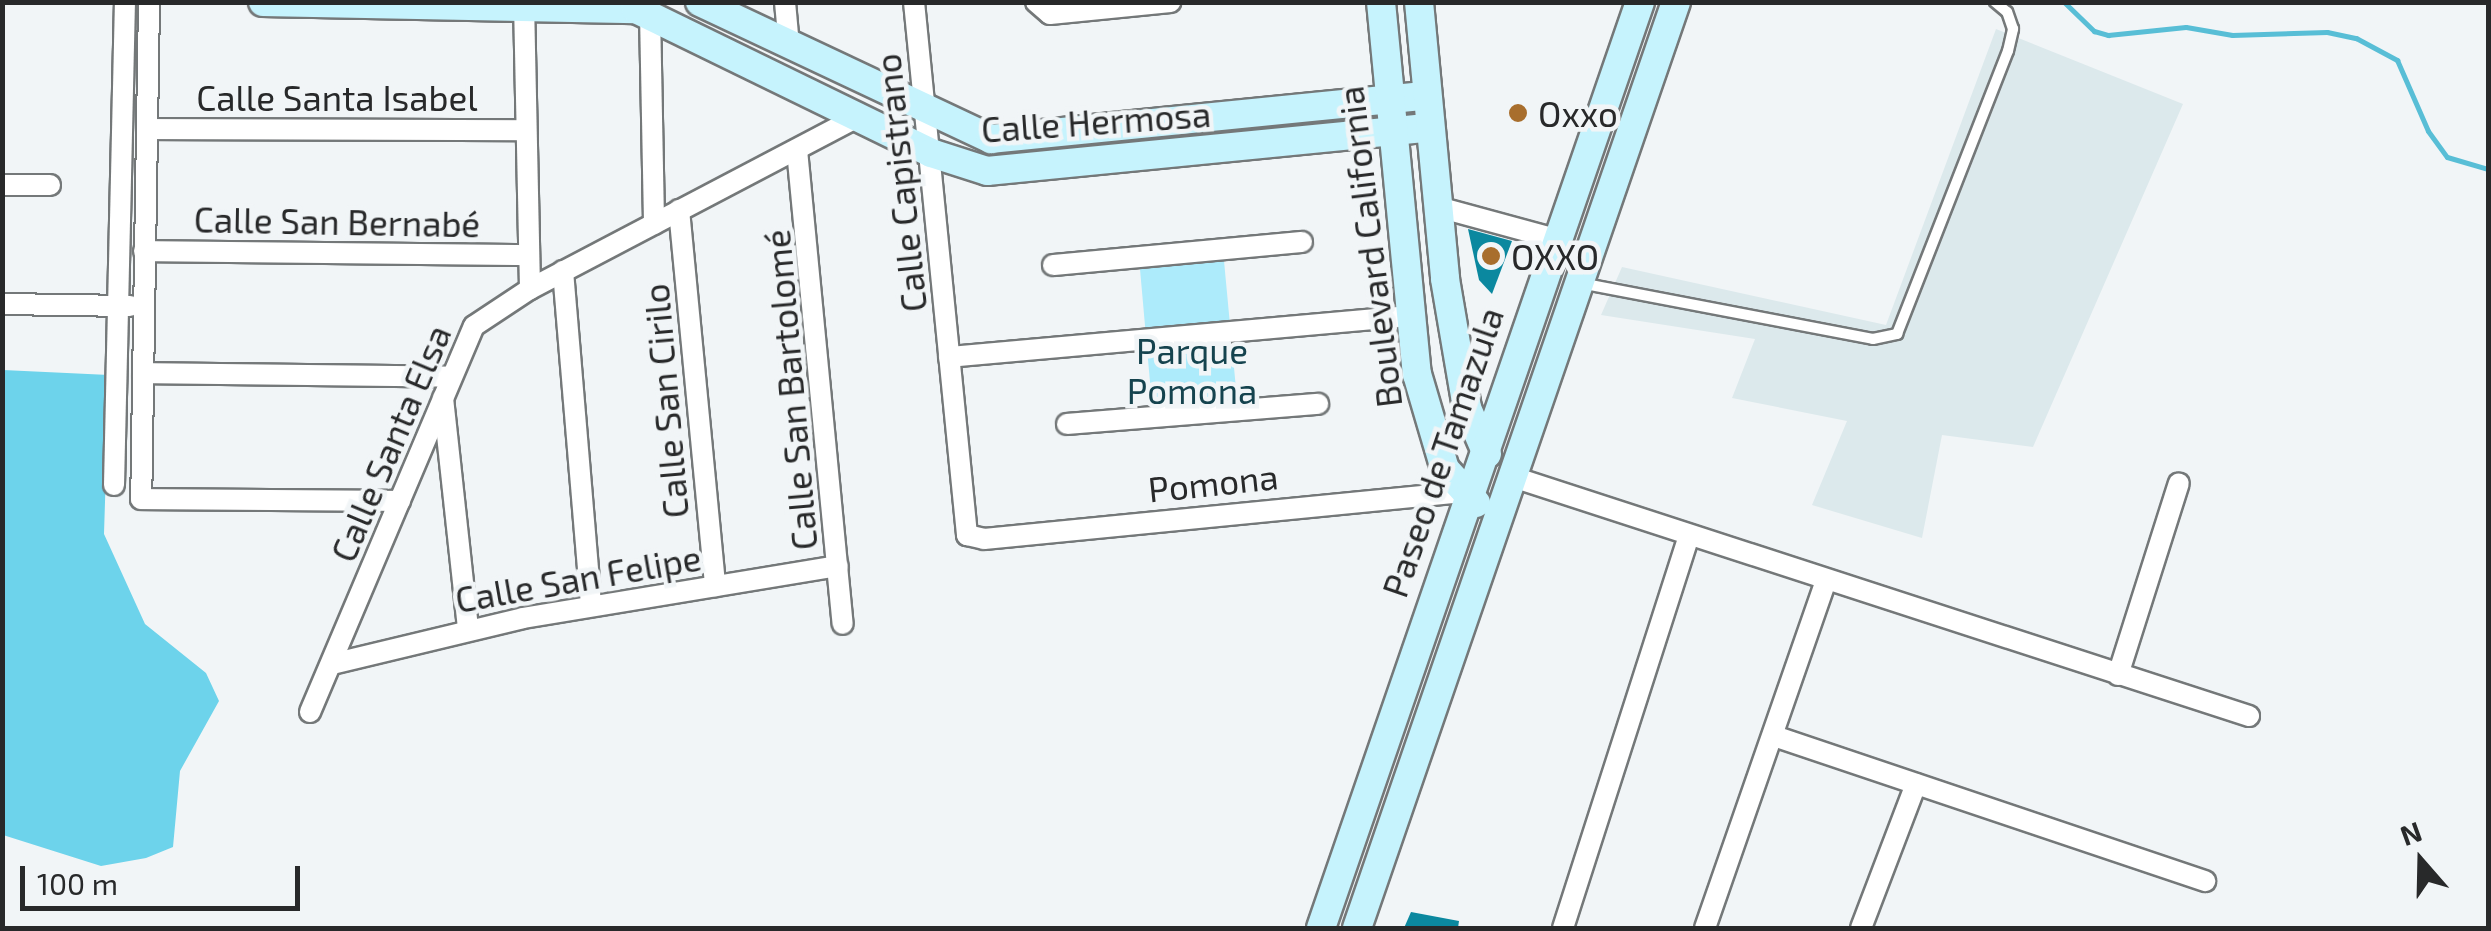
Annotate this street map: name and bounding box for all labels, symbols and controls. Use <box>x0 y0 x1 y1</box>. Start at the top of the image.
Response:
street label: Calle Capistrano <box>866 52 934 314</box>
street label: Calle Santa Isabel <box>196 76 478 118</box>
street label: Boulevard California <box>1328 84 1410 410</box>
street label: Calle Hermosa <box>980 92 1212 150</box>
place label: Oxxo <box>1538 92 1618 134</box>
marker: Oxxo <box>1507 102 1529 124</box>
street label: Calle San Bernabé <box>193 198 481 244</box>
street label: Calle San Bartolomé <box>755 228 825 552</box>
place label: OXXO <box>1511 235 1599 277</box>
marker: OXXO <box>1480 245 1502 267</box>
street label: Calle San Cirilo <box>634 282 696 520</box>
street label: Paseo de Tamazula <box>1373 301 1511 603</box>
street label: Calle Santa Elsa <box>321 318 459 568</box>
park label: Parque Pomona <box>1127 329 1257 411</box>
street label: Pomona <box>1146 454 1280 510</box>
street label: Calle San Felipe <box>452 536 704 620</box>
north arrow <box>2371 811 2471 911</box>
text: N <box>2395 813 2426 852</box>
scale bar <box>25 846 305 908</box>
text: 100 m <box>37 865 118 901</box>

